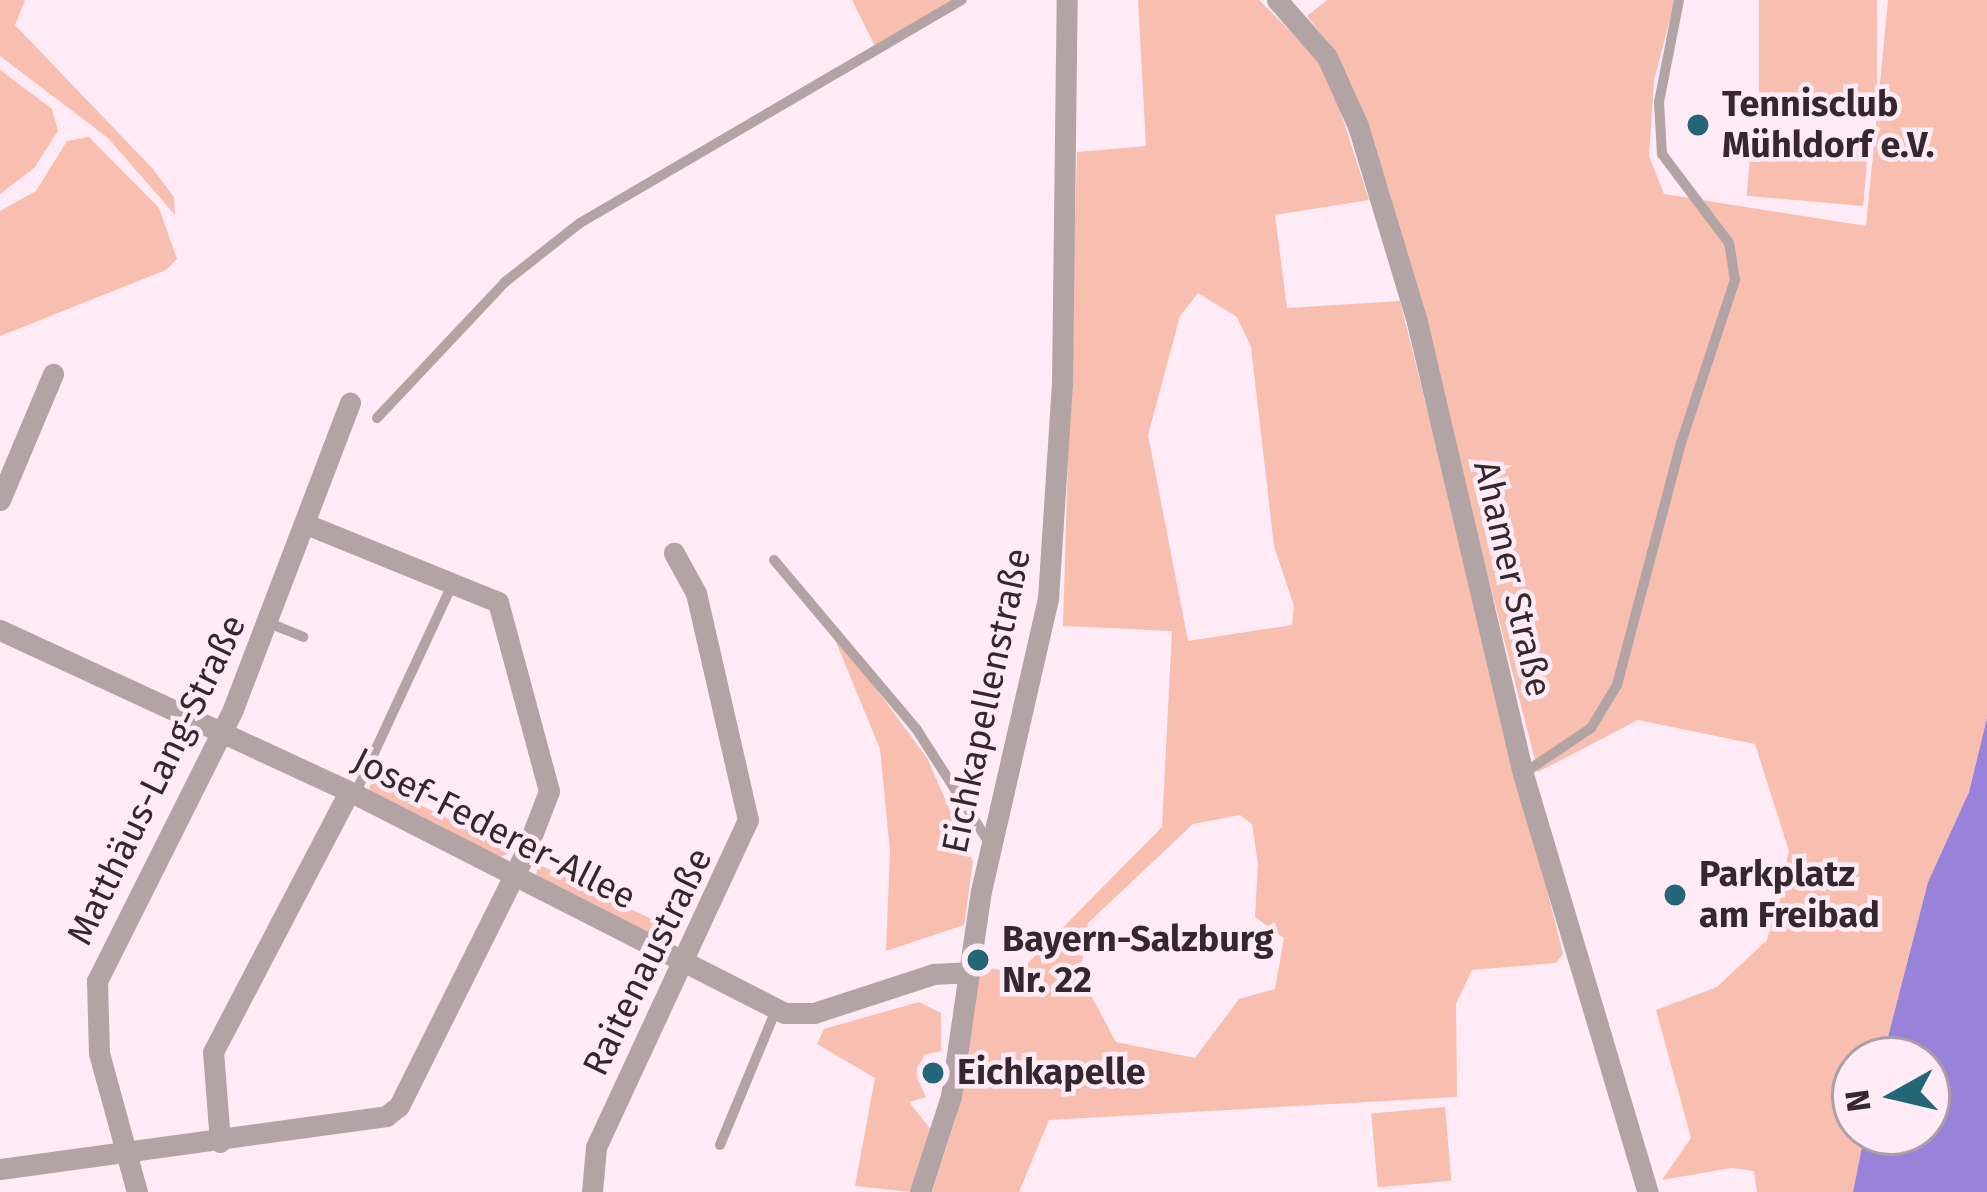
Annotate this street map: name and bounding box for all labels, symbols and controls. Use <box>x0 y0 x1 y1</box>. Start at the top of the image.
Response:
place label: Tennisclub Mühldorf e.V. <box>1722 82 1934 167</box>
marker: Tennisclub Mühldorf e.V. <box>1685 112 1711 138</box>
street label: Ahamer Straße <box>1464 457 1560 701</box>
street label: Eichkapellenstraße <box>934 544 1040 858</box>
street label: Matthäus-Lang-Straße <box>58 608 256 952</box>
street label: Josef-Federer-Allee <box>345 739 643 919</box>
street label: Raitenaustraße <box>574 841 722 1083</box>
place label: Parkplatz am Freibad <box>1699 852 1880 937</box>
marker: Parkplatz am Freibad <box>1662 882 1688 908</box>
place label: Bayern-Salzburg Nr. 22 <box>1002 917 1274 1002</box>
marker: Bayern-Salzburg Nr. 22 <box>965 947 991 973</box>
north arrow <box>1831 1036 1951 1156</box>
place label: Eichkapelle <box>957 1051 1146 1095</box>
marker: Eichkapelle <box>920 1060 946 1086</box>
text: N <box>1837 1087 1880 1114</box>

